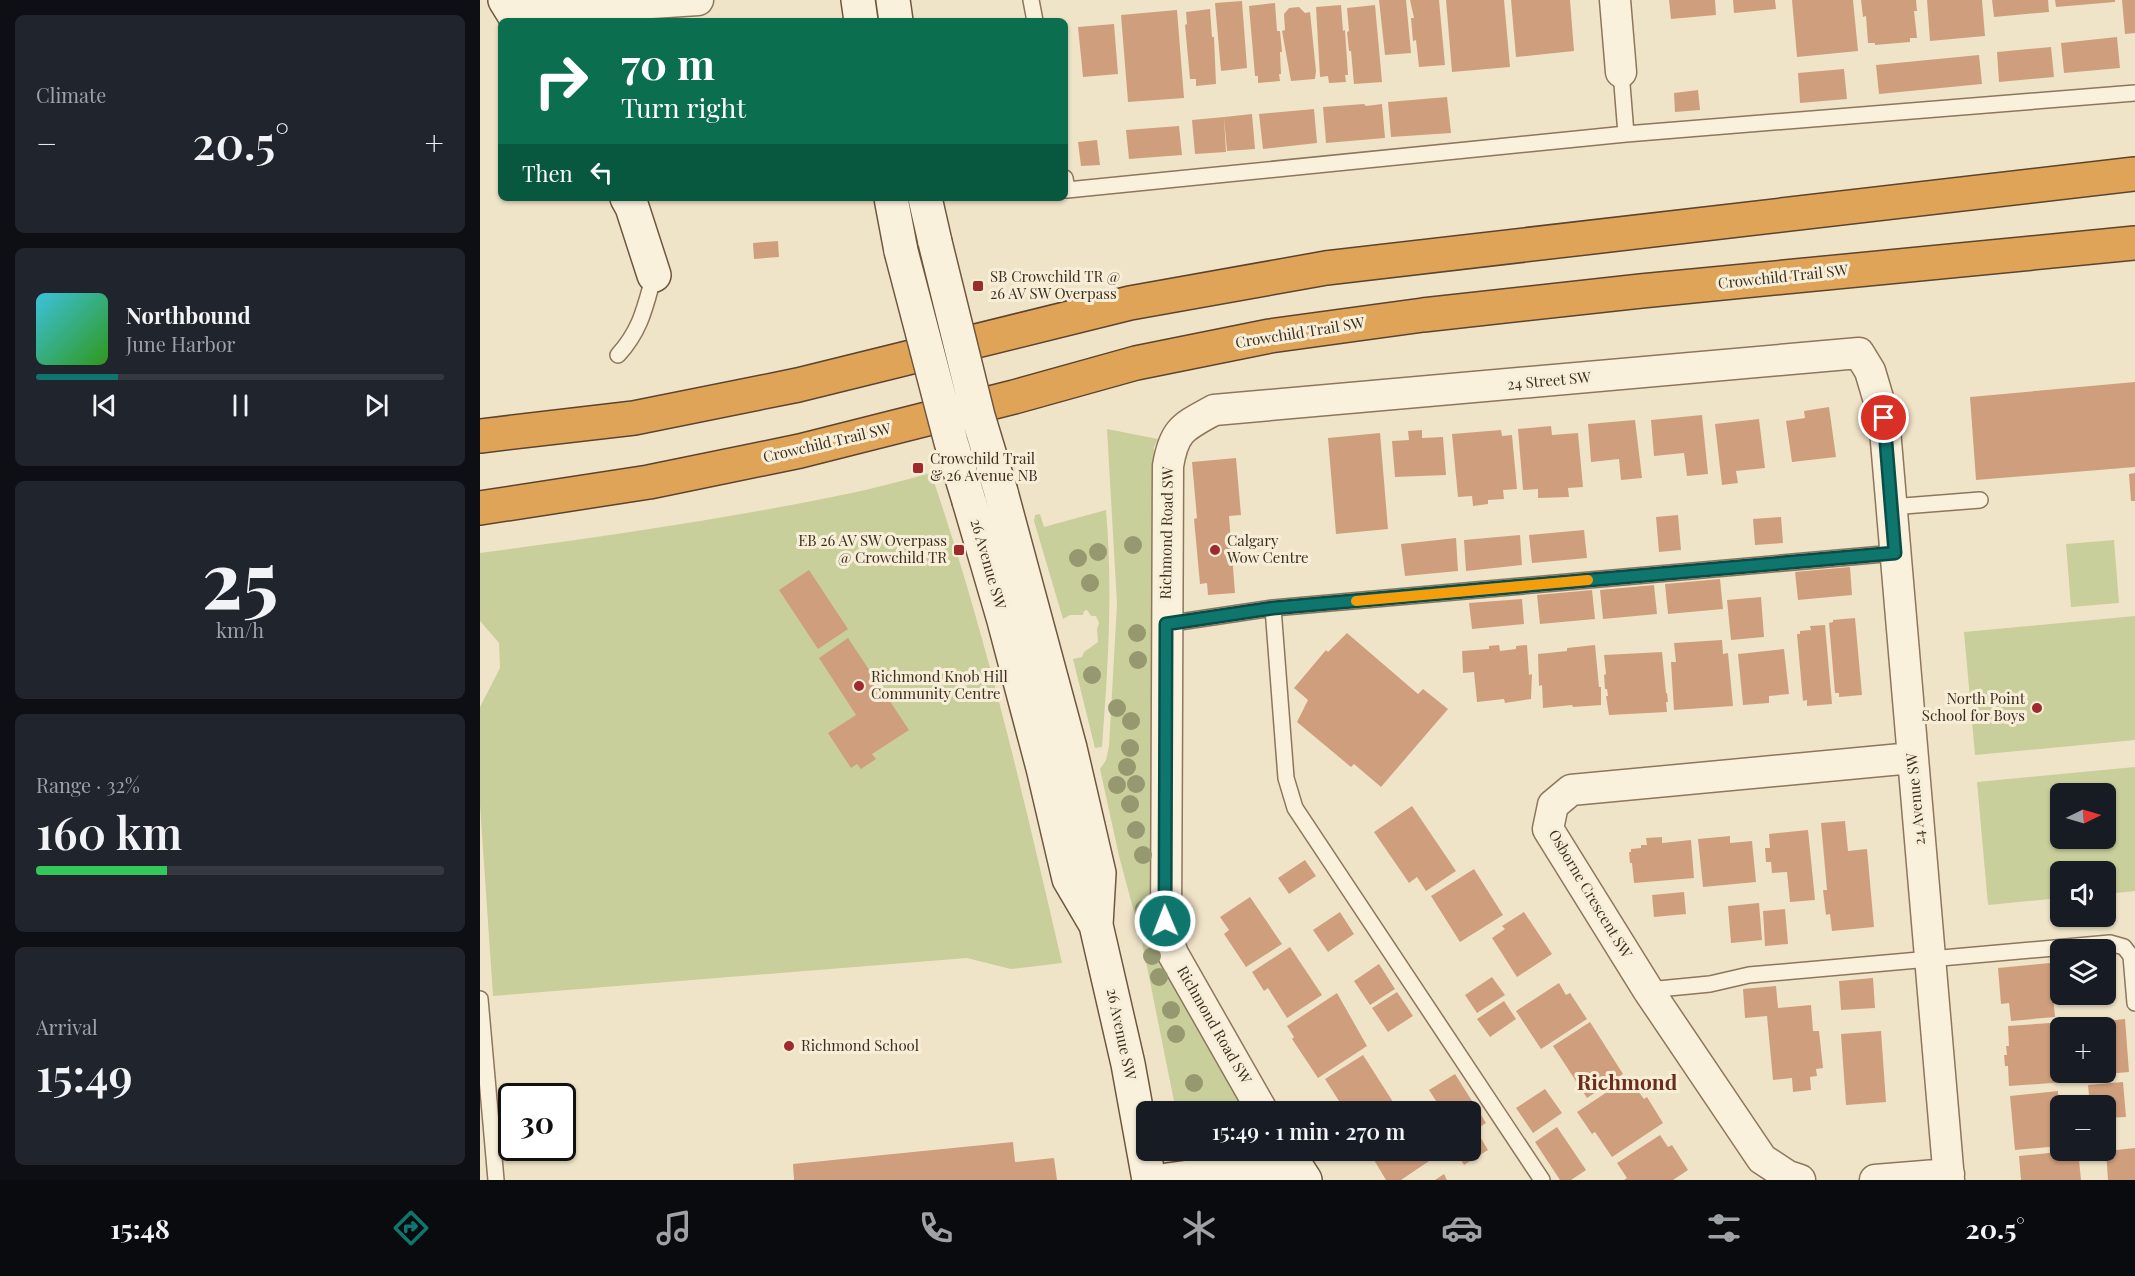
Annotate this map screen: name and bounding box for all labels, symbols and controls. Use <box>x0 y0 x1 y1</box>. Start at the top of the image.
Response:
text: 70 m <box>621 35 715 91</box>
icon: right <box>522 42 600 120</box>
text: Climate <box>36 81 106 108</box>
text: Turn right <box>621 89 746 125</box>
text: 20.5° <box>193 111 289 171</box>
text: − <box>36 120 57 164</box>
text: + <box>425 120 444 164</box>
icon: left <box>585 156 618 189</box>
text: Then <box>522 158 573 188</box>
street label: Crowchild Trail SW <box>1717 259 1849 293</box>
place label: SB Crowchild TR @ 26 AV SW Overpass <box>990 266 1120 303</box>
marker: SB Crowchild TR @ 26 AV SW Overpass <box>971 279 985 293</box>
text: Northbound <box>126 300 251 330</box>
street label: Crowchild Trail SW <box>1234 312 1366 352</box>
text: June Harbor <box>126 330 236 357</box>
street label: 24 Street SW <box>1506 366 1592 394</box>
icon: previous <box>88 389 121 422</box>
icon: pause <box>224 389 257 422</box>
icon: next <box>360 389 393 422</box>
pin <box>1858 392 1909 443</box>
icon: arrive <box>1867 401 1900 434</box>
street label: Crowchild Trail SW <box>761 418 893 466</box>
place label: Crowchild Trail & 26 Avenue NB <box>930 448 1038 485</box>
marker: Crowchild Trail & 26 Avenue NB <box>911 461 925 475</box>
street label: Richmond Road SW <box>1155 466 1177 600</box>
street label: 26 Avenue SW <box>967 516 1012 612</box>
text: 25 <box>202 525 278 629</box>
place label: EB 26 AV SW Overpass @ Crowchild TR <box>798 530 947 567</box>
place label: Calgary Wow Centre <box>1226 530 1309 567</box>
marker: EB 26 AV SW Overpass @ Crowchild TR <box>952 543 966 557</box>
marker: Calgary Wow Centre <box>1208 543 1222 557</box>
text: km/h <box>216 616 264 643</box>
place label: Richmond Knob Hill Community Centre <box>871 666 1008 703</box>
marker: Richmond Knob Hill Community Centre <box>852 679 866 693</box>
place label: North Point School for Boys <box>1922 688 2026 725</box>
marker: North Point School for Boys <box>2030 701 2044 715</box>
street label: 24 Avenue SW <box>1901 752 1929 846</box>
text: Range · 32% <box>36 771 140 798</box>
north arrow <box>2050 783 2116 849</box>
map controls <box>2050 783 2116 1161</box>
text: 160 km <box>36 801 182 861</box>
street label: Osborne Crescent SW <box>1544 825 1637 962</box>
button: sound <box>2050 861 2116 927</box>
position arrow <box>1133 889 1197 953</box>
button: layers <box>2050 939 2116 1005</box>
street label: Richmond Road SW <box>1173 962 1257 1087</box>
street label: 26 Avenue SW <box>1103 986 1142 1082</box>
text: Arrival <box>36 1013 98 1040</box>
button: + <box>2050 1017 2116 1083</box>
place label: Richmond School <box>801 1035 919 1055</box>
marker: Richmond School <box>782 1039 796 1053</box>
text: 15:49 <box>36 1043 133 1103</box>
district label: Richmond <box>1577 1067 1678 1095</box>
speed limit sign: 30 <box>498 1083 576 1161</box>
button: − <box>2050 1095 2116 1161</box>
text: 15:49 · 1 min · 270 m <box>1212 1116 1405 1146</box>
icon: directions <box>390 1207 432 1249</box>
icon: music <box>653 1207 695 1249</box>
icon: phone <box>915 1207 957 1249</box>
icon: climate <box>1178 1207 1220 1249</box>
icon: car <box>1441 1207 1483 1249</box>
icon: filters <box>1703 1207 1745 1249</box>
text: 15:48 <box>110 1210 170 1246</box>
text: 20.5° <box>1966 1210 2025 1246</box>

